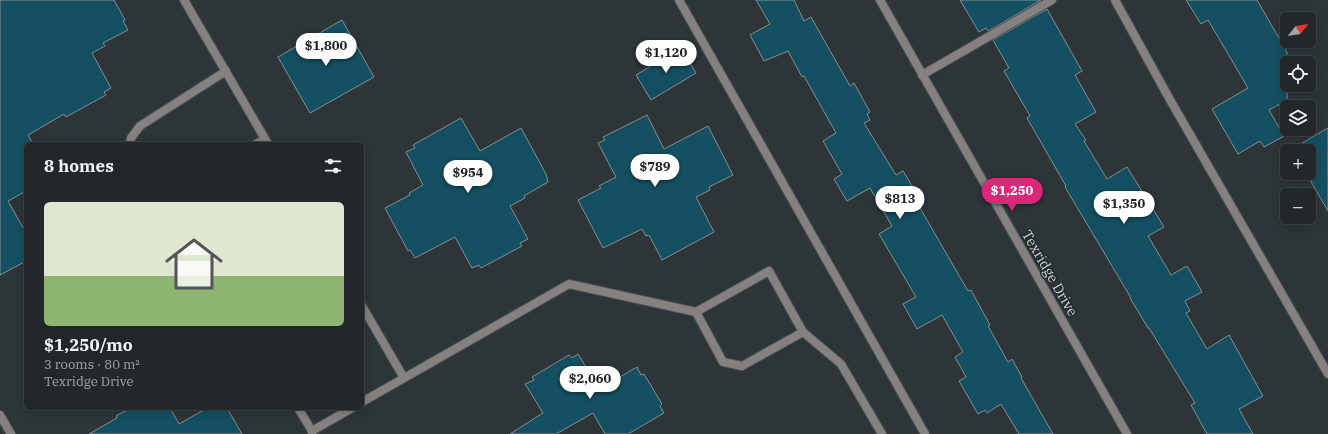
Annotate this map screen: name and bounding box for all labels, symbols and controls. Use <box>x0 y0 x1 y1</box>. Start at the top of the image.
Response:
north arrow <box>1280 12 1316 48</box>
map controls <box>1280 12 1316 224</box>
pin: $1,800 <box>293 33 359 67</box>
text: $1,800 <box>305 37 347 54</box>
pin: $1,120 <box>633 40 699 74</box>
text: $1,120 <box>645 44 687 61</box>
button: locate <box>1280 56 1316 92</box>
button: layers <box>1280 100 1316 136</box>
button: + <box>1280 144 1316 180</box>
pin: $789 <box>631 154 679 188</box>
text: 8 homes <box>44 155 114 177</box>
icon: filters <box>322 155 344 177</box>
text: $789 <box>639 158 671 175</box>
pin: $954 <box>444 160 492 194</box>
text: $954 <box>452 164 484 181</box>
pin: $1,250 <box>979 178 1045 212</box>
text: $1,250 <box>991 182 1033 199</box>
pin: $813 <box>876 186 924 220</box>
button: − <box>1280 188 1316 224</box>
text: $813 <box>884 190 916 207</box>
pin: $1,350 <box>1091 191 1157 225</box>
text: $1,350 <box>1103 195 1145 212</box>
street label: Texridge Drive <box>1018 227 1082 319</box>
icon: home <box>158 228 230 300</box>
text: $1,250/mo <box>44 334 133 356</box>
text: 3 rooms · 80 m² <box>44 356 140 373</box>
pin: $2,060 <box>557 366 623 400</box>
text: $2,060 <box>569 370 611 387</box>
text: Texridge Drive <box>44 373 134 390</box>

